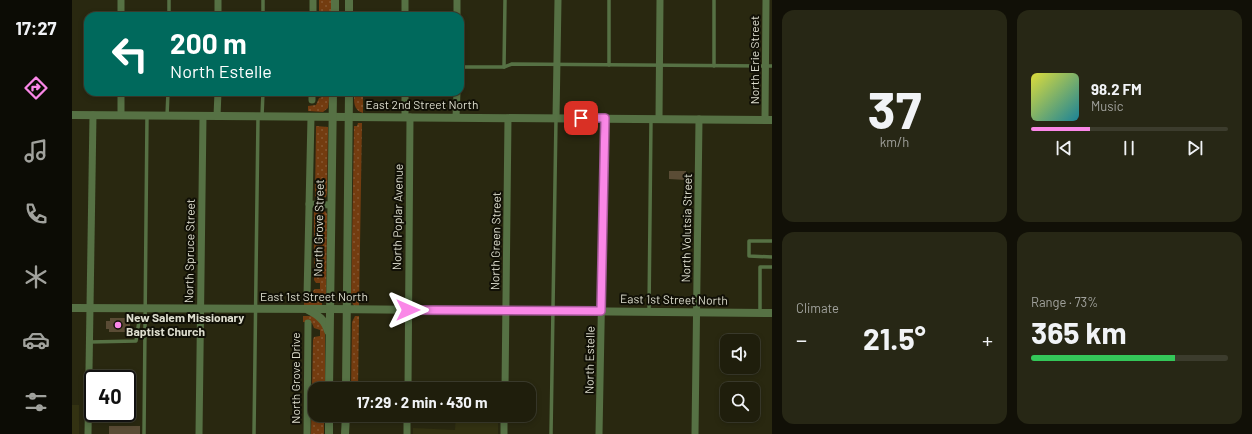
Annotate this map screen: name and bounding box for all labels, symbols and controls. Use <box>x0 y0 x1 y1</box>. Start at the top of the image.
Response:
street label: North Erie Street <box>747 16 761 104</box>
text: 17:27 <box>16 17 56 39</box>
text: 200 m <box>170 26 247 60</box>
icon: left <box>104 28 156 80</box>
text: North Estelle <box>170 60 272 82</box>
icon: directions <box>22 74 50 102</box>
text: 37 <box>868 77 921 139</box>
text: 98.2 FM <box>1091 80 1142 98</box>
street label: East 2nd Street North <box>366 97 478 111</box>
text: Music <box>1091 98 1124 114</box>
pin <box>564 101 598 135</box>
icon: arrive <box>570 107 592 129</box>
text: km/h <box>880 134 909 150</box>
icon: music <box>22 137 50 165</box>
icon: previous <box>1053 137 1075 159</box>
icon: pause <box>1118 137 1140 159</box>
icon: next <box>1184 137 1206 159</box>
street label: North Poplar Avenue <box>389 164 405 270</box>
street label: North Volutsia Street <box>678 173 694 283</box>
street label: North Grove Street <box>310 179 326 277</box>
street label: North Green Street <box>487 192 503 290</box>
street label: North Spruce Street <box>181 199 197 303</box>
icon: phone <box>22 200 50 228</box>
icon: climate <box>22 263 50 291</box>
street label: East 1st Street North <box>260 289 368 303</box>
position arrow <box>387 289 429 331</box>
street label: East 1st Street North <box>620 291 728 307</box>
text: Range · 73% <box>1031 294 1098 310</box>
text: Climate <box>796 300 839 316</box>
place label: New Salem Missionary Baptist Church <box>126 310 244 338</box>
text: 365 km <box>1031 314 1127 350</box>
marker: New Salem Missionary Baptist Church <box>113 320 123 330</box>
text: 21.5° <box>863 320 926 356</box>
icon: car <box>22 326 50 354</box>
street label: North Estelle <box>581 326 597 394</box>
text: − <box>796 326 807 352</box>
text: + <box>982 326 993 352</box>
street label: North Grove Drive <box>288 332 302 424</box>
map controls <box>720 334 760 422</box>
button: sound <box>720 334 760 374</box>
speed limit sign: 40 <box>84 370 136 422</box>
button: search <box>720 382 760 422</box>
icon: filters <box>22 388 50 416</box>
text: 17:29 · 2 min · 430 m <box>357 393 487 411</box>

